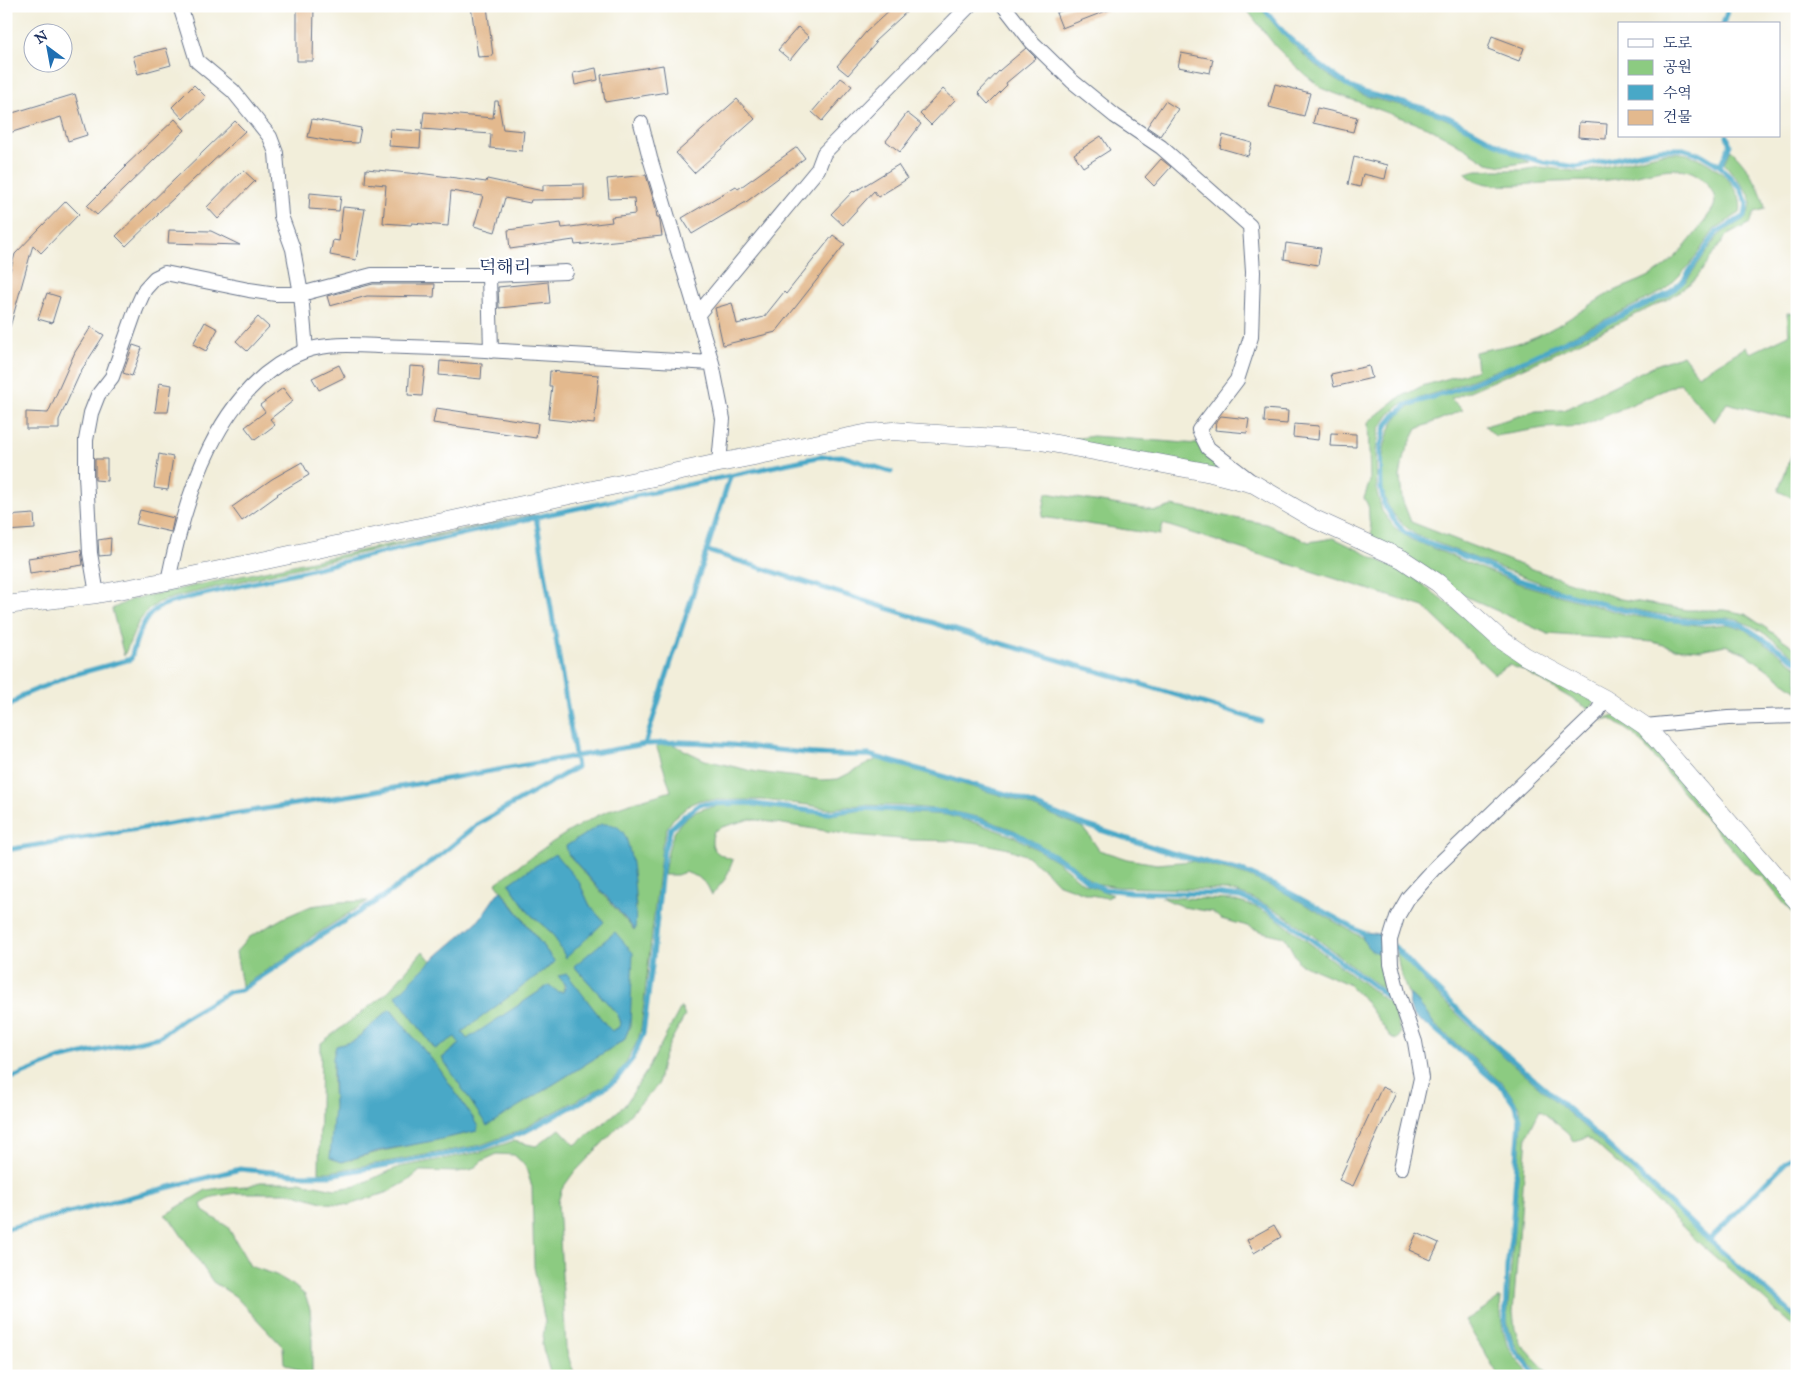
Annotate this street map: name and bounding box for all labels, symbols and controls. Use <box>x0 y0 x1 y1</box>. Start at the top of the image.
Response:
north arrow <box>22 22 72 72</box>
legend <box>1618 22 1780 138</box>
text: N <box>32 27 51 48</box>
text: 도로 <box>1663 34 1692 52</box>
text: 공원 <box>1663 58 1692 76</box>
text: 수역 <box>1663 84 1692 102</box>
text: 건물 <box>1663 108 1692 126</box>
district label: 덕해리 <box>479 256 531 278</box>

